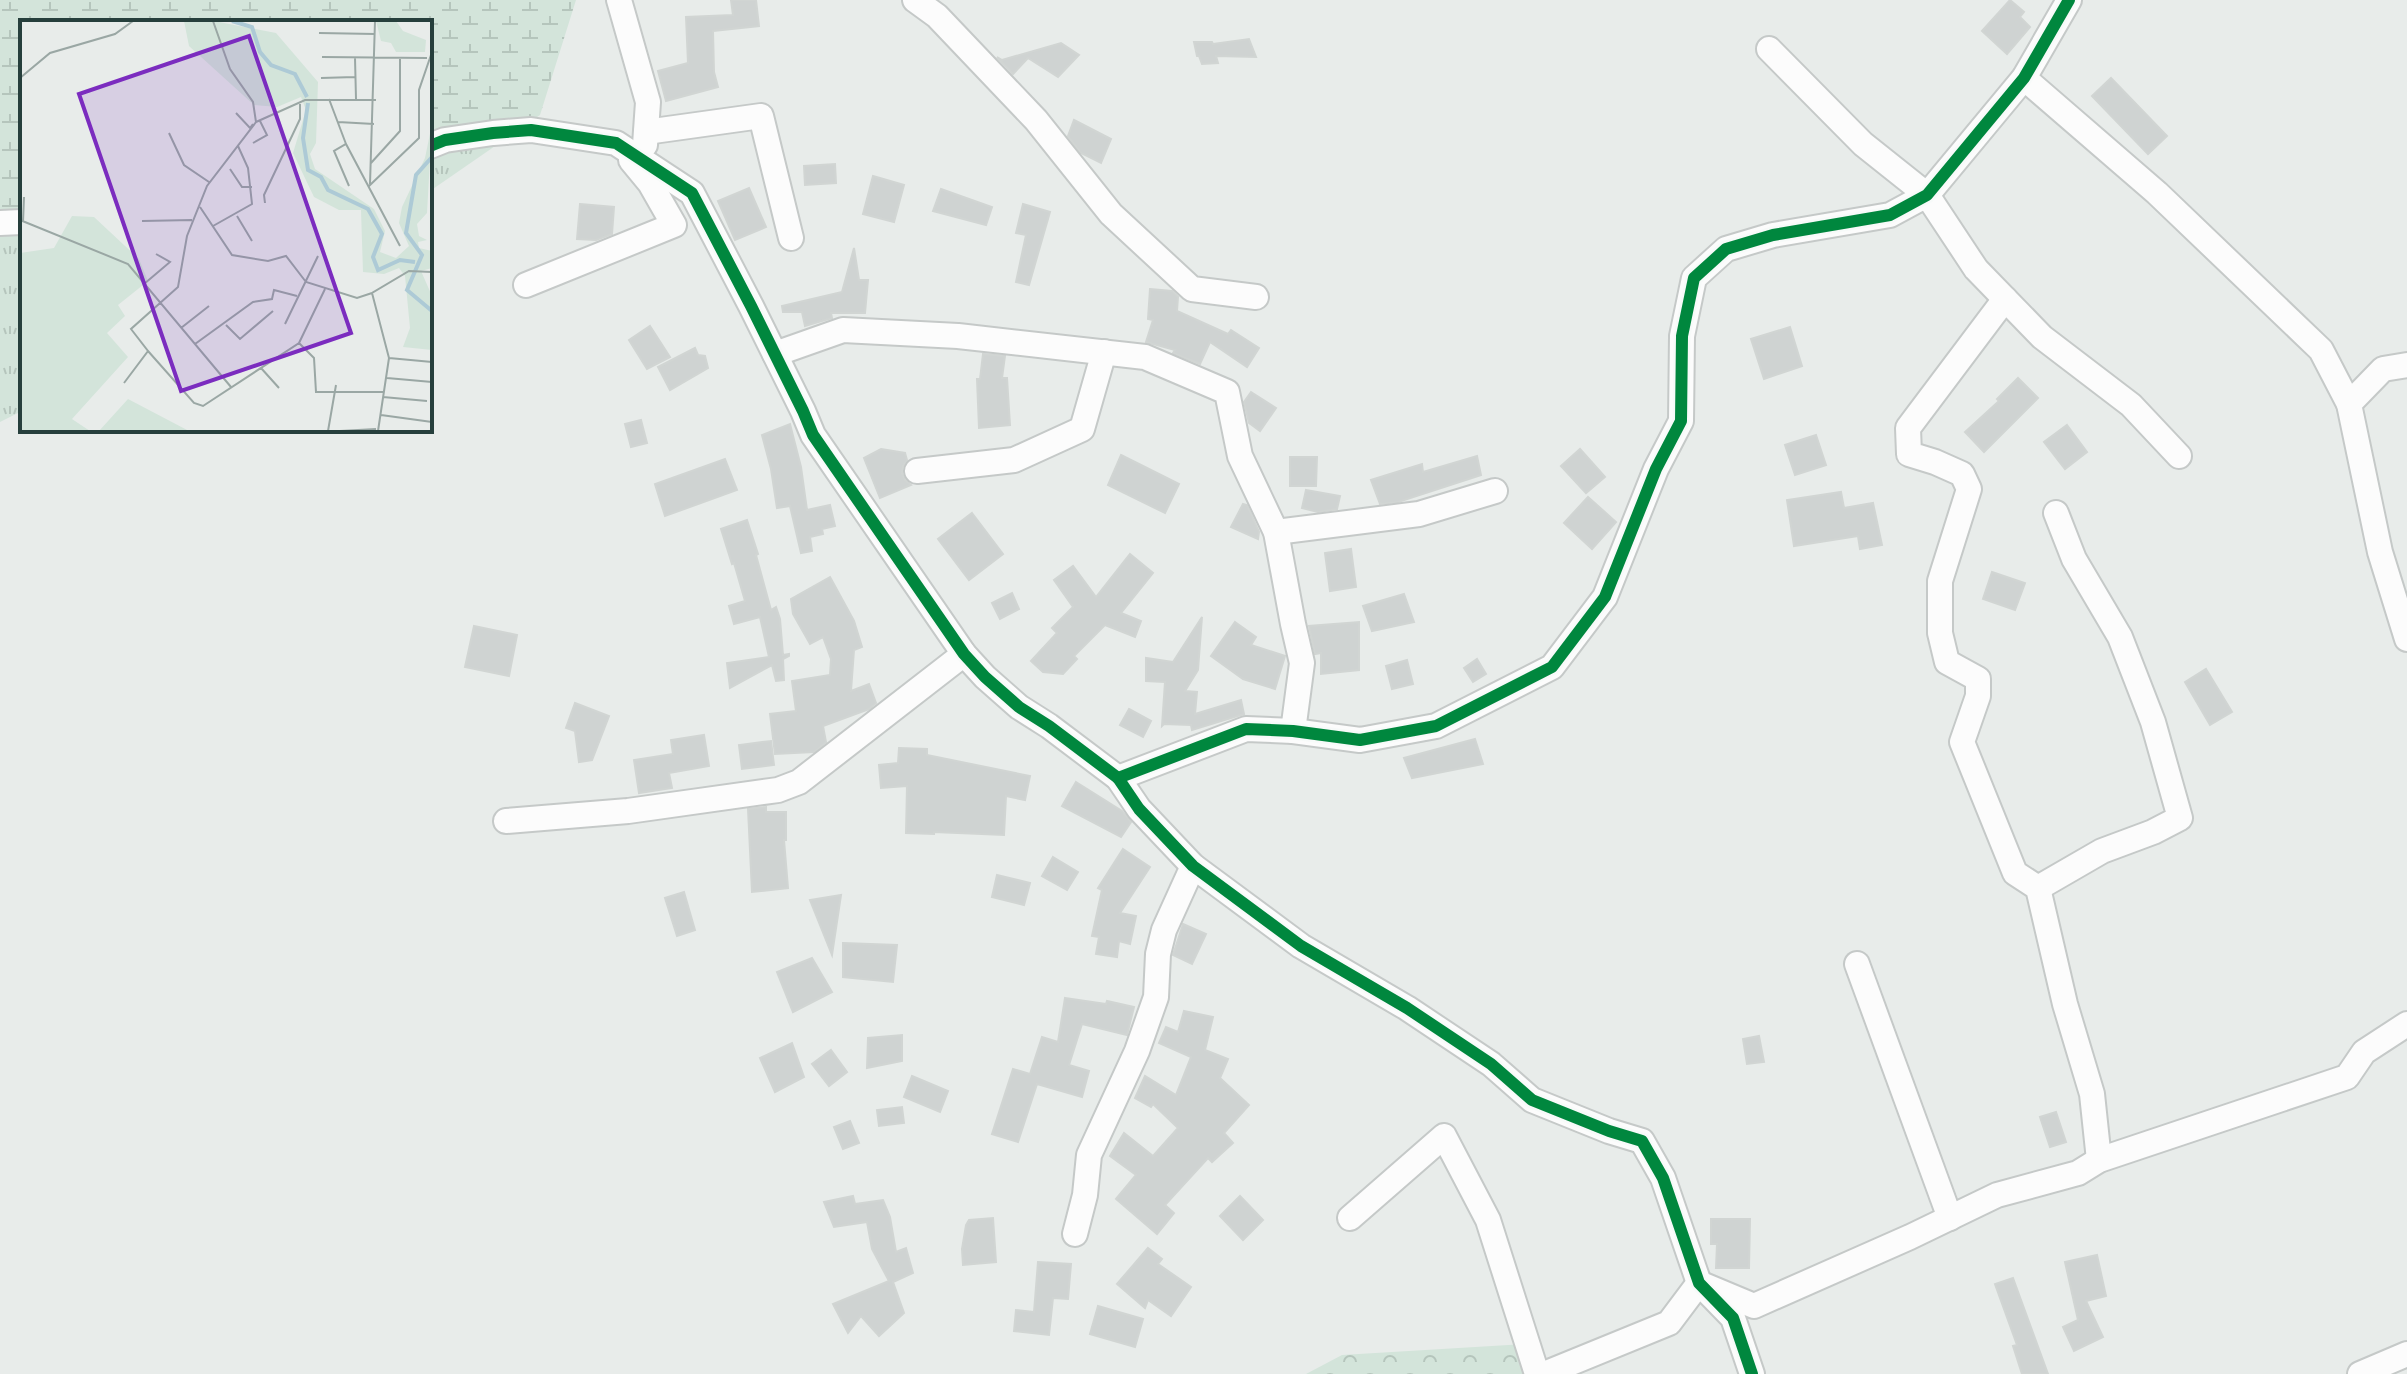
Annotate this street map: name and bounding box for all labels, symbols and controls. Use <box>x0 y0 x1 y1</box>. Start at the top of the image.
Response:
inset map <box>20 20 432 432</box>

